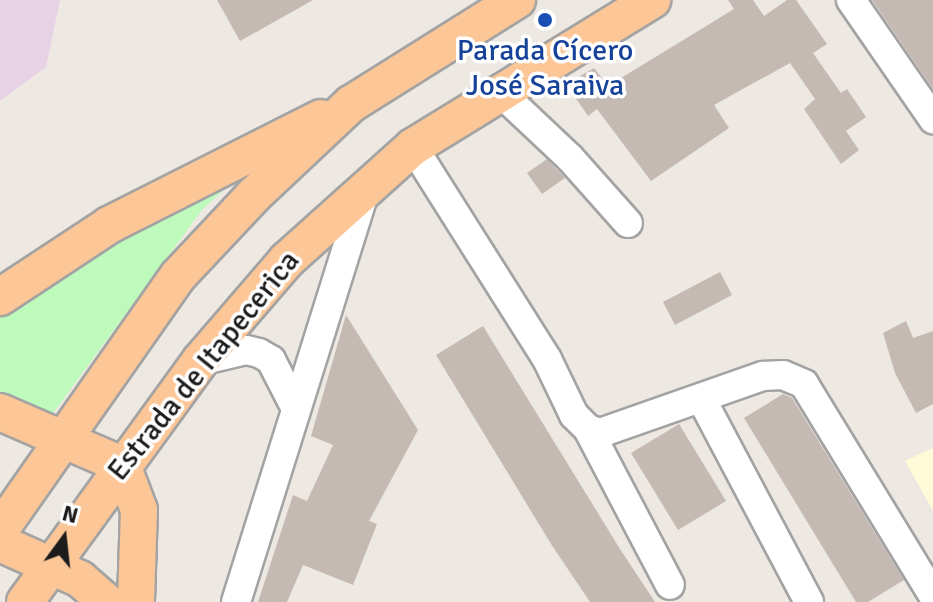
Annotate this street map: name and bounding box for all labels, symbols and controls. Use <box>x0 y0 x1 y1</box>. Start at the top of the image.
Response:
marker: Parada Cícero José Saraiva <box>536 11 554 29</box>
place label: Parada Cícero José Saraiva <box>457 33 633 104</box>
street label: Estrada de Itapecerica <box>100 244 308 488</box>
north arrow <box>24 498 104 578</box>
text: N <box>59 499 81 529</box>

